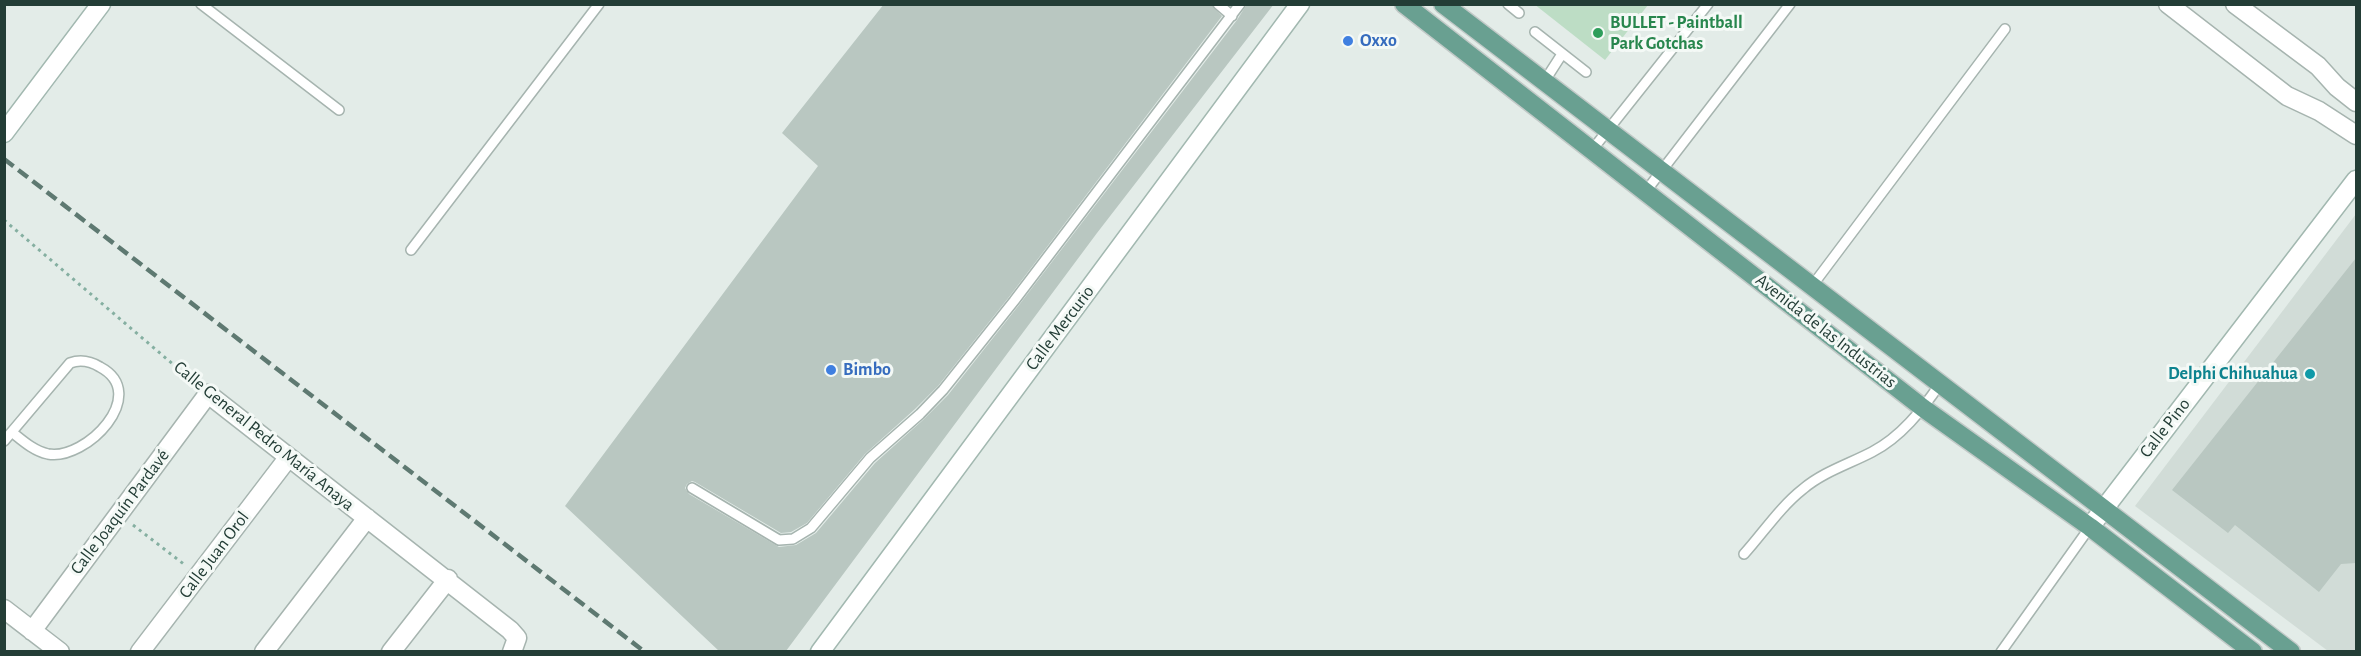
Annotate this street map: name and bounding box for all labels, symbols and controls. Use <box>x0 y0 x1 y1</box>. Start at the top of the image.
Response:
place label: BULLET - Paintball Park Gotchas <box>1610 12 1743 54</box>
marker: BULLET - Paintball Park Gotchas <box>1591 26 1605 40</box>
place label: Oxxo <box>1360 30 1397 52</box>
marker: Oxxo <box>1341 34 1355 48</box>
street label: Avenida de las Industrias <box>1751 269 1901 393</box>
street label: Calle Mercurio <box>1021 281 1099 375</box>
street label: Calle General Pedro María Anaya <box>169 356 359 516</box>
place label: Bimbo <box>843 359 891 381</box>
marker: Bimbo <box>824 363 838 377</box>
place label: Delphi Chihuahua <box>2168 363 2298 385</box>
marker: Delphi Chihuahua <box>2303 367 2317 381</box>
street label: Calle Pino <box>2135 394 2195 462</box>
street label: Calle Joaquín Pardavé <box>66 445 174 579</box>
street label: Calle Juan Orol <box>174 507 254 603</box>

